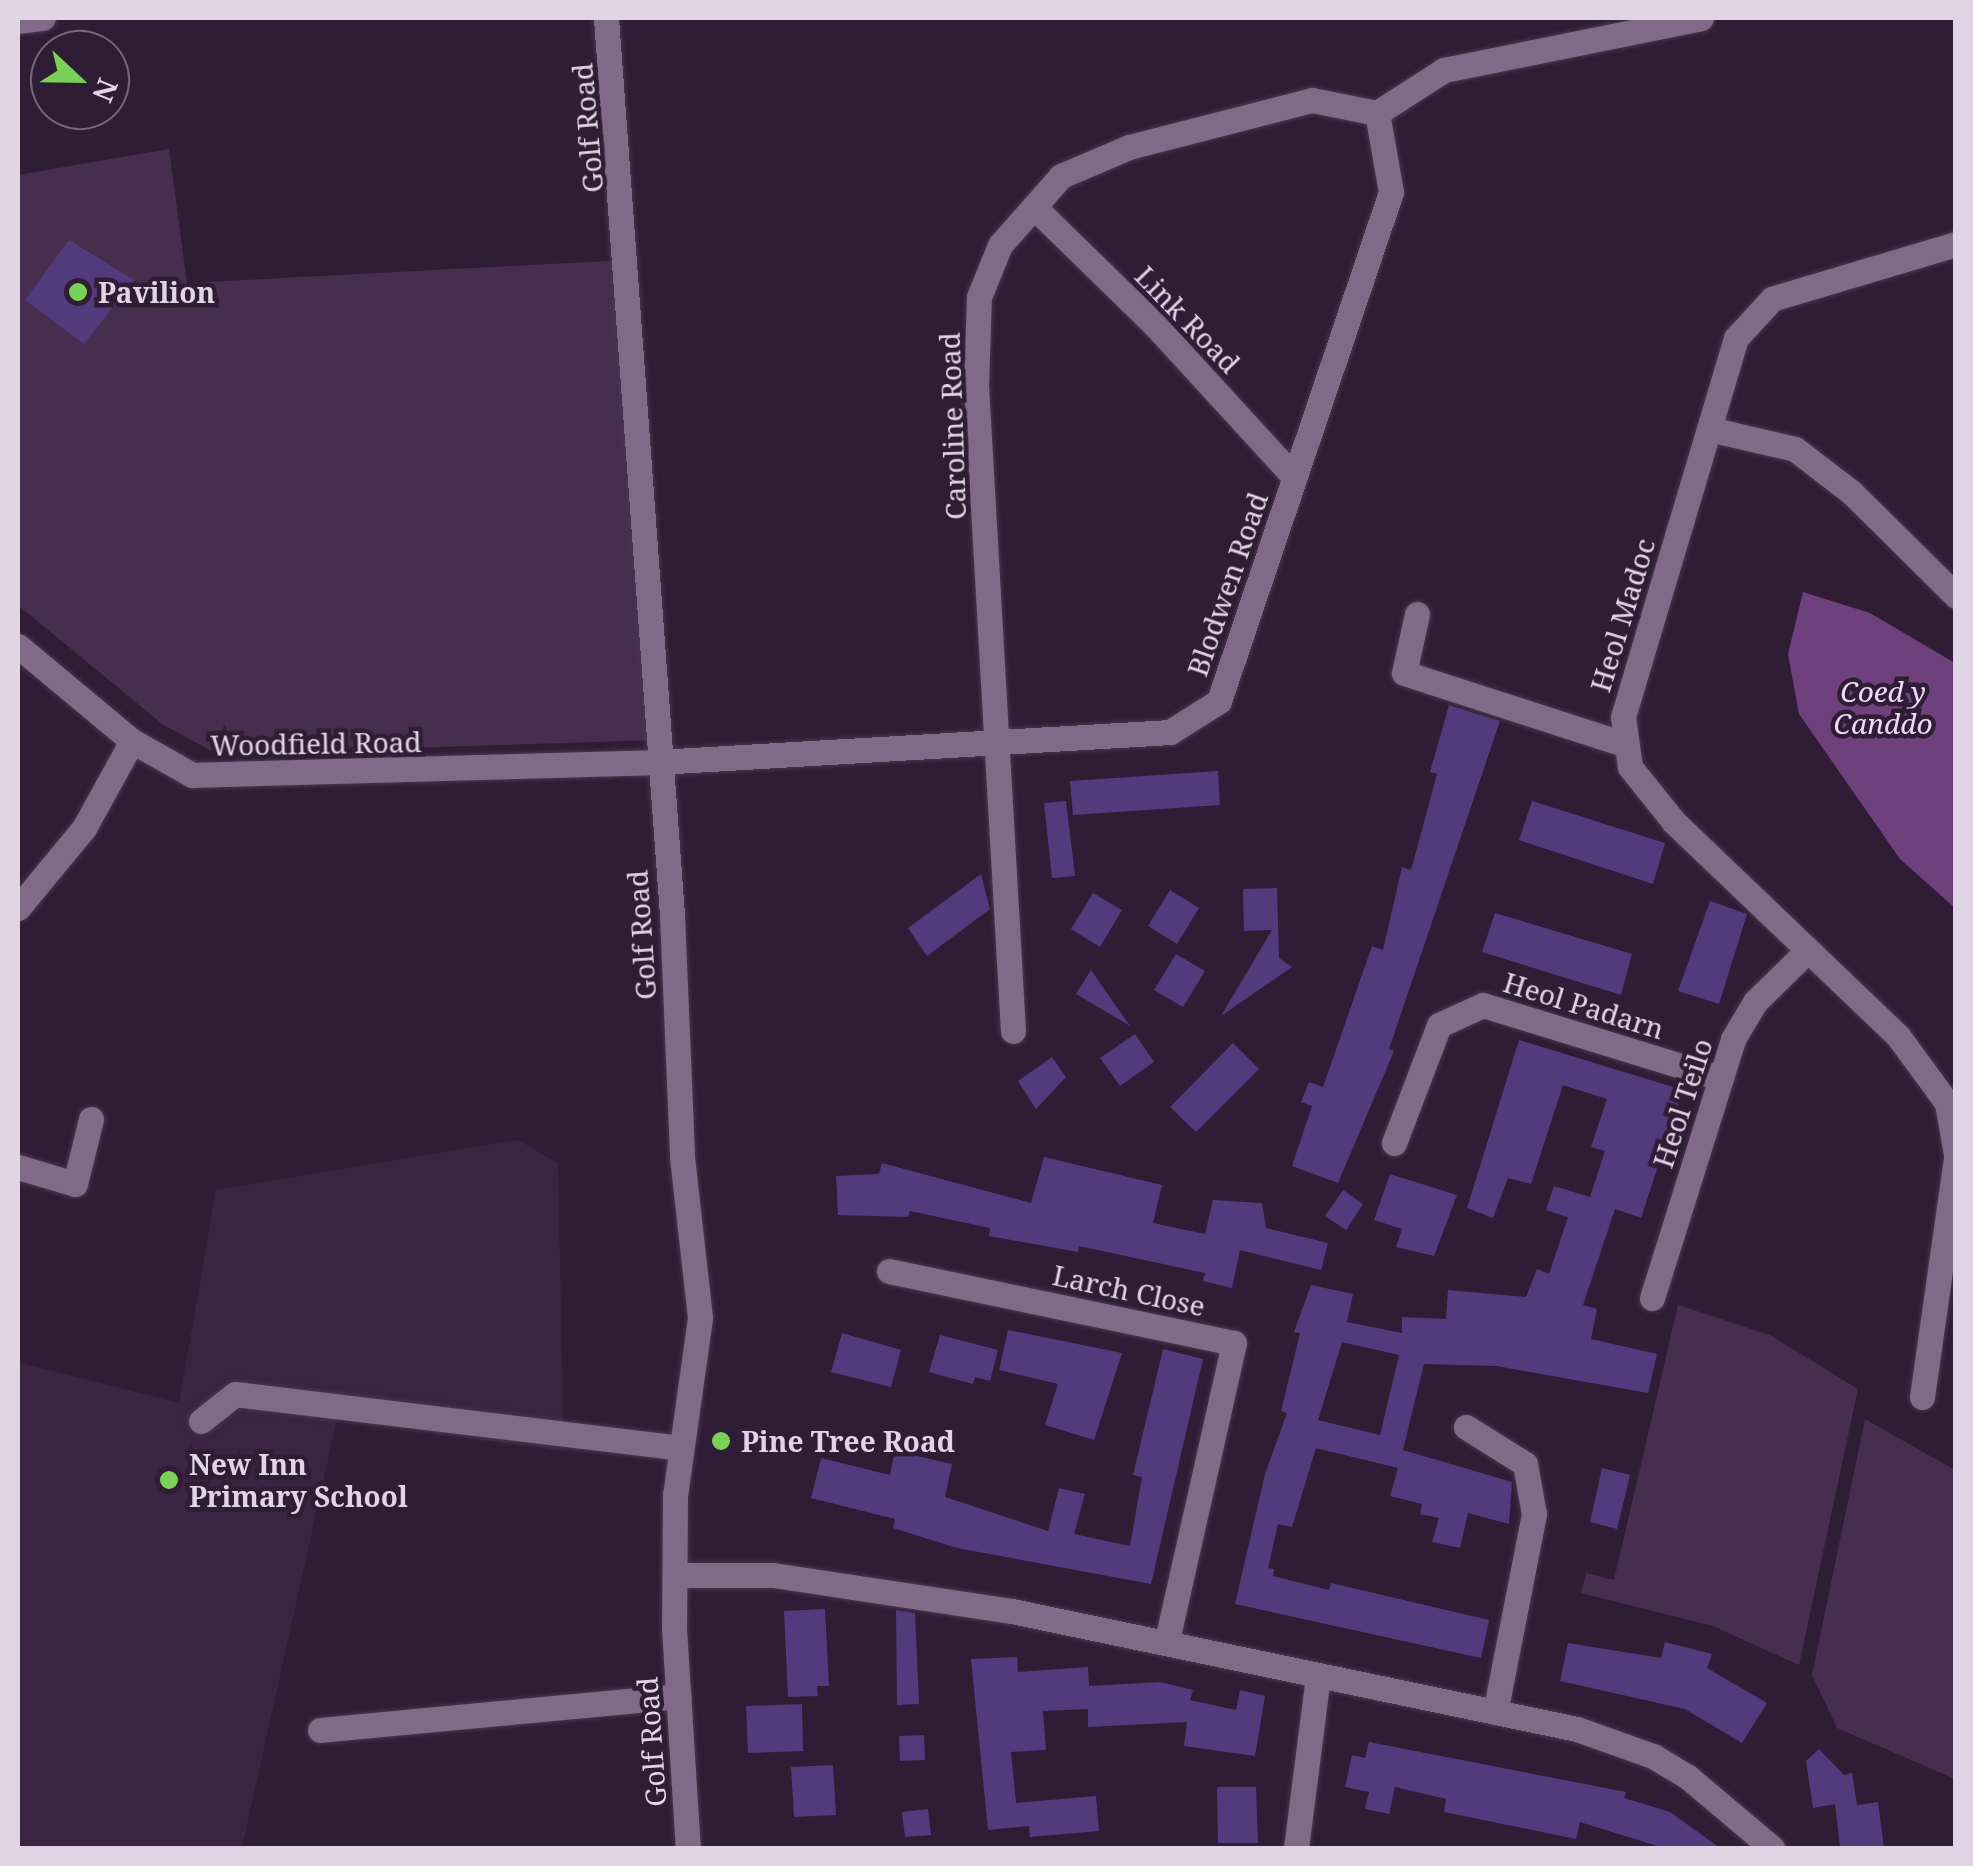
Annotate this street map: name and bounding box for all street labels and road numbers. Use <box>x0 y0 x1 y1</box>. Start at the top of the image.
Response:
street label: Golf Road <box>565 62 609 194</box>
street label: Link Road <box>1129 259 1247 379</box>
street label: Caroline Road <box>932 332 972 520</box>
street label: Blodwen Road <box>1180 488 1274 680</box>
street label: Heol Madoc <box>1583 534 1661 696</box>
street label: Woodfield Road <box>210 724 422 762</box>
street label: Golf Road <box>620 869 662 1001</box>
street label: Heol Padarn <box>1500 965 1668 1045</box>
street label: Heol Teilo <box>1645 1034 1719 1172</box>
street label: Larch Close <box>1050 1257 1208 1323</box>
street label: Golf Road <box>630 1676 672 1808</box>

